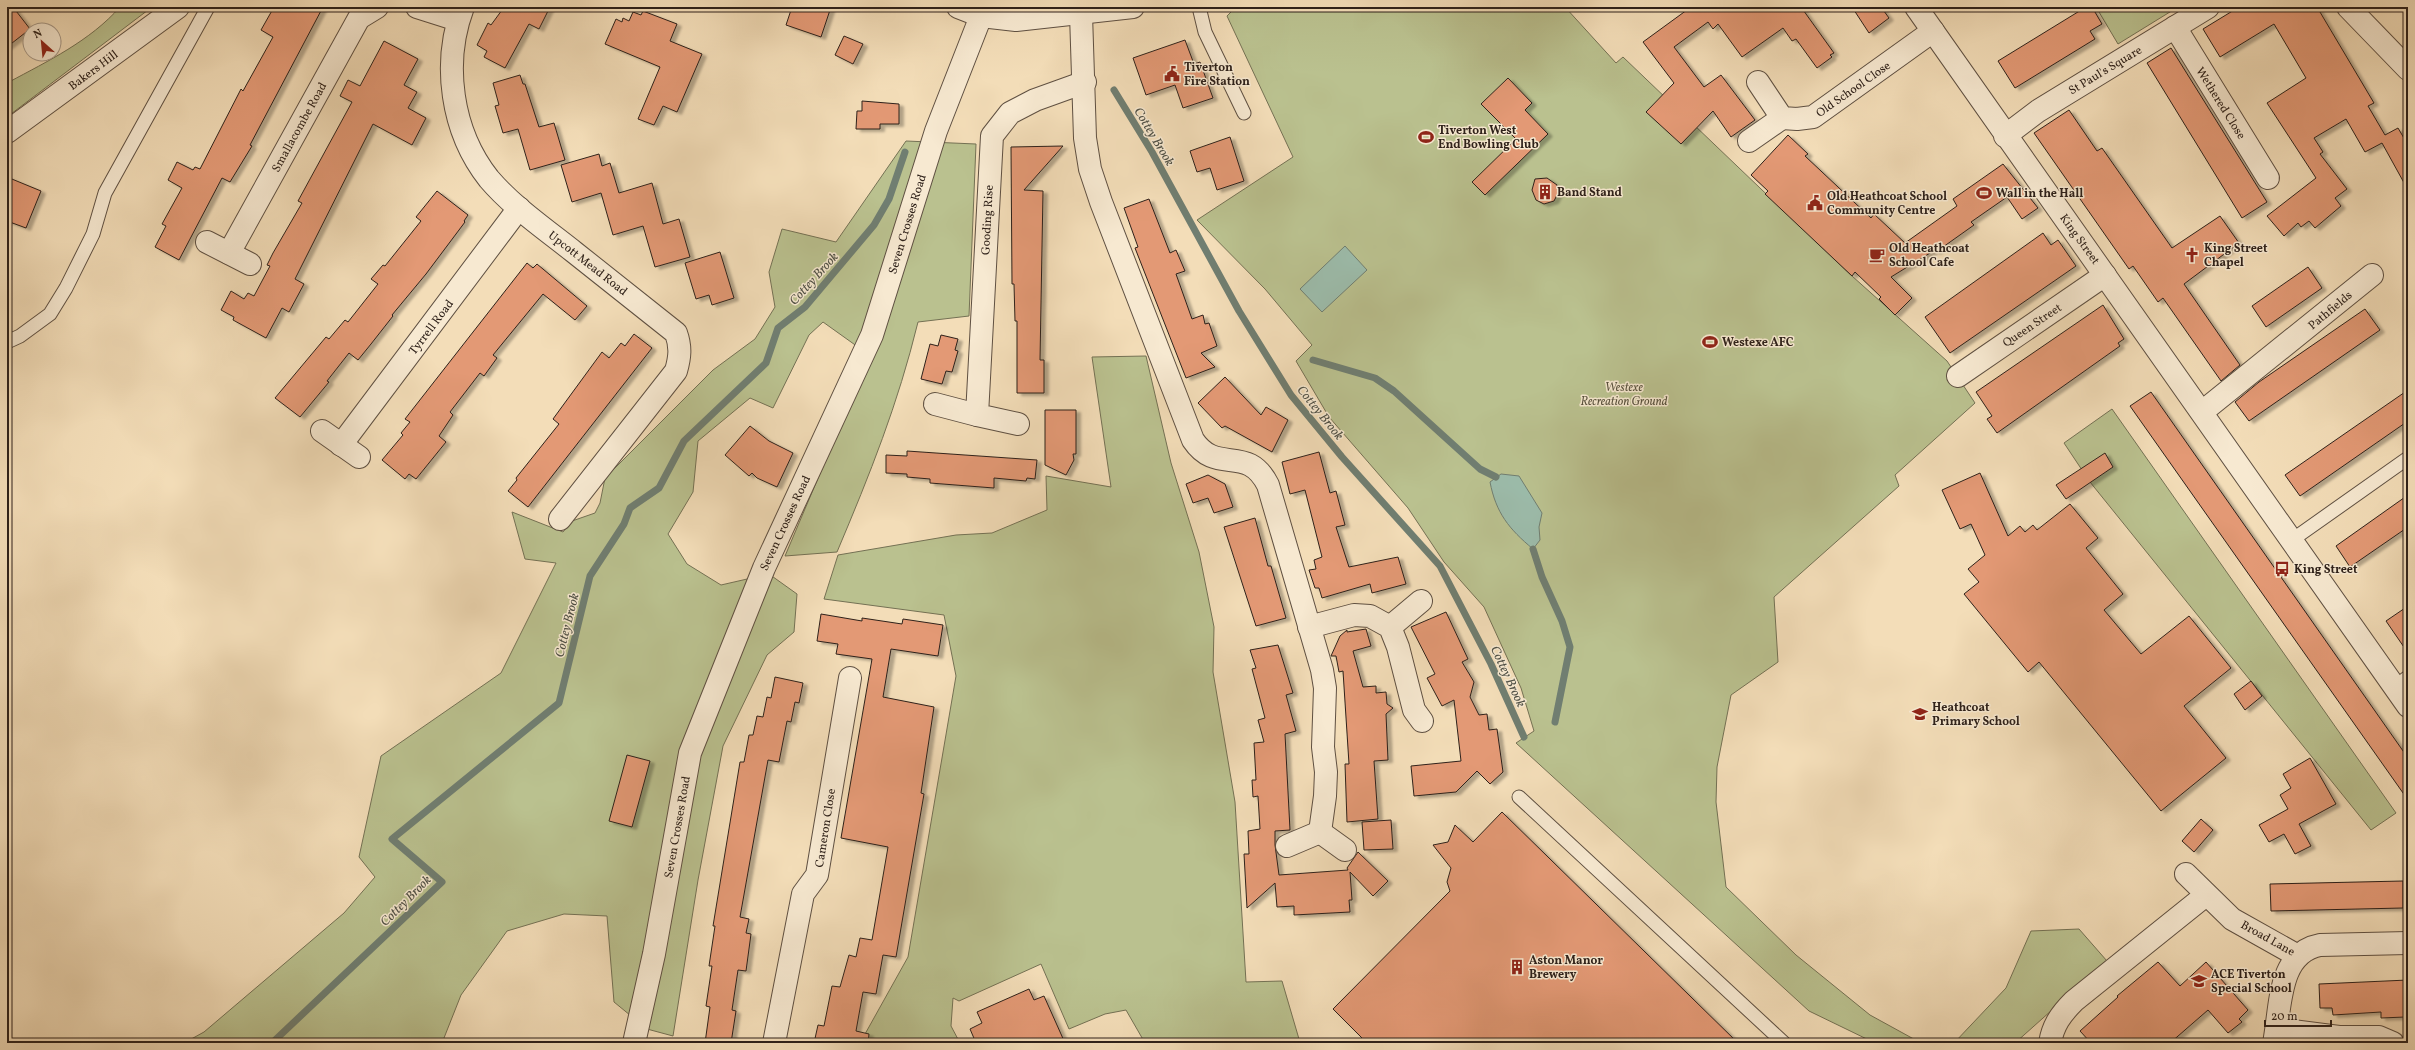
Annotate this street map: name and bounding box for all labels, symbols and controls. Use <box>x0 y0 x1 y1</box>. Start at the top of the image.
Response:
north arrow <box>22 22 62 62</box>
text: N <box>31 26 45 43</box>
street label: St Paul's Square <box>2066 42 2146 99</box>
street label: Bakers Hill <box>66 47 122 95</box>
street label: Old School Close <box>1813 58 1894 122</box>
place label: Tiverton Fire Station <box>1184 60 1250 90</box>
street label: Wethered Close <box>2192 64 2249 143</box>
public building icon: Tiverton Fire Station <box>1163 65 1181 83</box>
street label: Smallacombe Road <box>269 79 331 175</box>
water label: Cottey Brook <box>1129 104 1178 170</box>
place label: Tiverton West End Bowling Club <box>1438 123 1539 153</box>
sports icon: Tiverton West End Bowling Club <box>1417 128 1435 146</box>
street label: Seven Crosses Road <box>885 172 931 276</box>
building icon: Band Stand <box>1536 183 1554 201</box>
street label: Gooding Rise <box>978 184 998 256</box>
sports icon: Wall in the Hall <box>1975 184 1993 202</box>
place label: Band Stand <box>1557 185 1623 201</box>
place label: Wall in the Hall <box>1996 186 2083 202</box>
place label: Old Heathcoat School Community Centre <box>1827 189 1947 219</box>
public building icon: Old Heathcoat School Community Centre <box>1806 194 1824 212</box>
street label: King Street <box>2055 211 2103 268</box>
street label: Upcott Mead Road <box>545 228 630 300</box>
place label: Old Heathcoat School Cafe <box>1889 241 1970 271</box>
place label: King Street Chapel <box>2204 241 2268 271</box>
cafe icon: Old Heathcoat School Cafe <box>1868 246 1886 264</box>
church icon: King Street Chapel <box>2183 246 2201 264</box>
water label: Cottey Brook <box>786 249 843 310</box>
street label: Pathfields <box>2305 288 2356 334</box>
street label: Tyrrell Road <box>406 297 458 359</box>
street label: Queen Street <box>2000 300 2065 351</box>
sports icon: Westexe AFC <box>1701 333 1719 351</box>
place label: Westexe AFC <box>1722 335 1794 351</box>
park label: Westexe Recreation Ground <box>1580 380 1668 410</box>
water label: Cottey Brook <box>1292 382 1347 444</box>
street label: Seven Crosses Road <box>757 473 815 574</box>
bus stop icon: King Street <box>2273 560 2291 578</box>
place label: King Street <box>2294 562 2358 578</box>
water label: Cottey Brook <box>551 591 585 660</box>
water label: Cottey Brook <box>1485 643 1529 710</box>
place label: Heathcoat Primary School <box>1932 700 2020 730</box>
school or university icon: Heathcoat Primary School <box>1911 705 1929 723</box>
street label: Seven Crosses Road <box>661 775 695 880</box>
street label: Cameron Close <box>812 787 840 869</box>
water label: Cottey Brook <box>377 872 436 931</box>
street label: Broad Lane <box>2238 917 2298 960</box>
place label: Aston Manor Brewery <box>1529 953 1603 983</box>
building icon: Aston Manor Brewery <box>1508 958 1526 976</box>
place label: ACE Tiverton Special School <box>2211 967 2292 997</box>
school or university icon: ACE Tiverton Special School <box>2190 972 2208 990</box>
scale bar <box>2265 1002 2331 1028</box>
text: 20 m <box>2271 1009 2298 1025</box>

